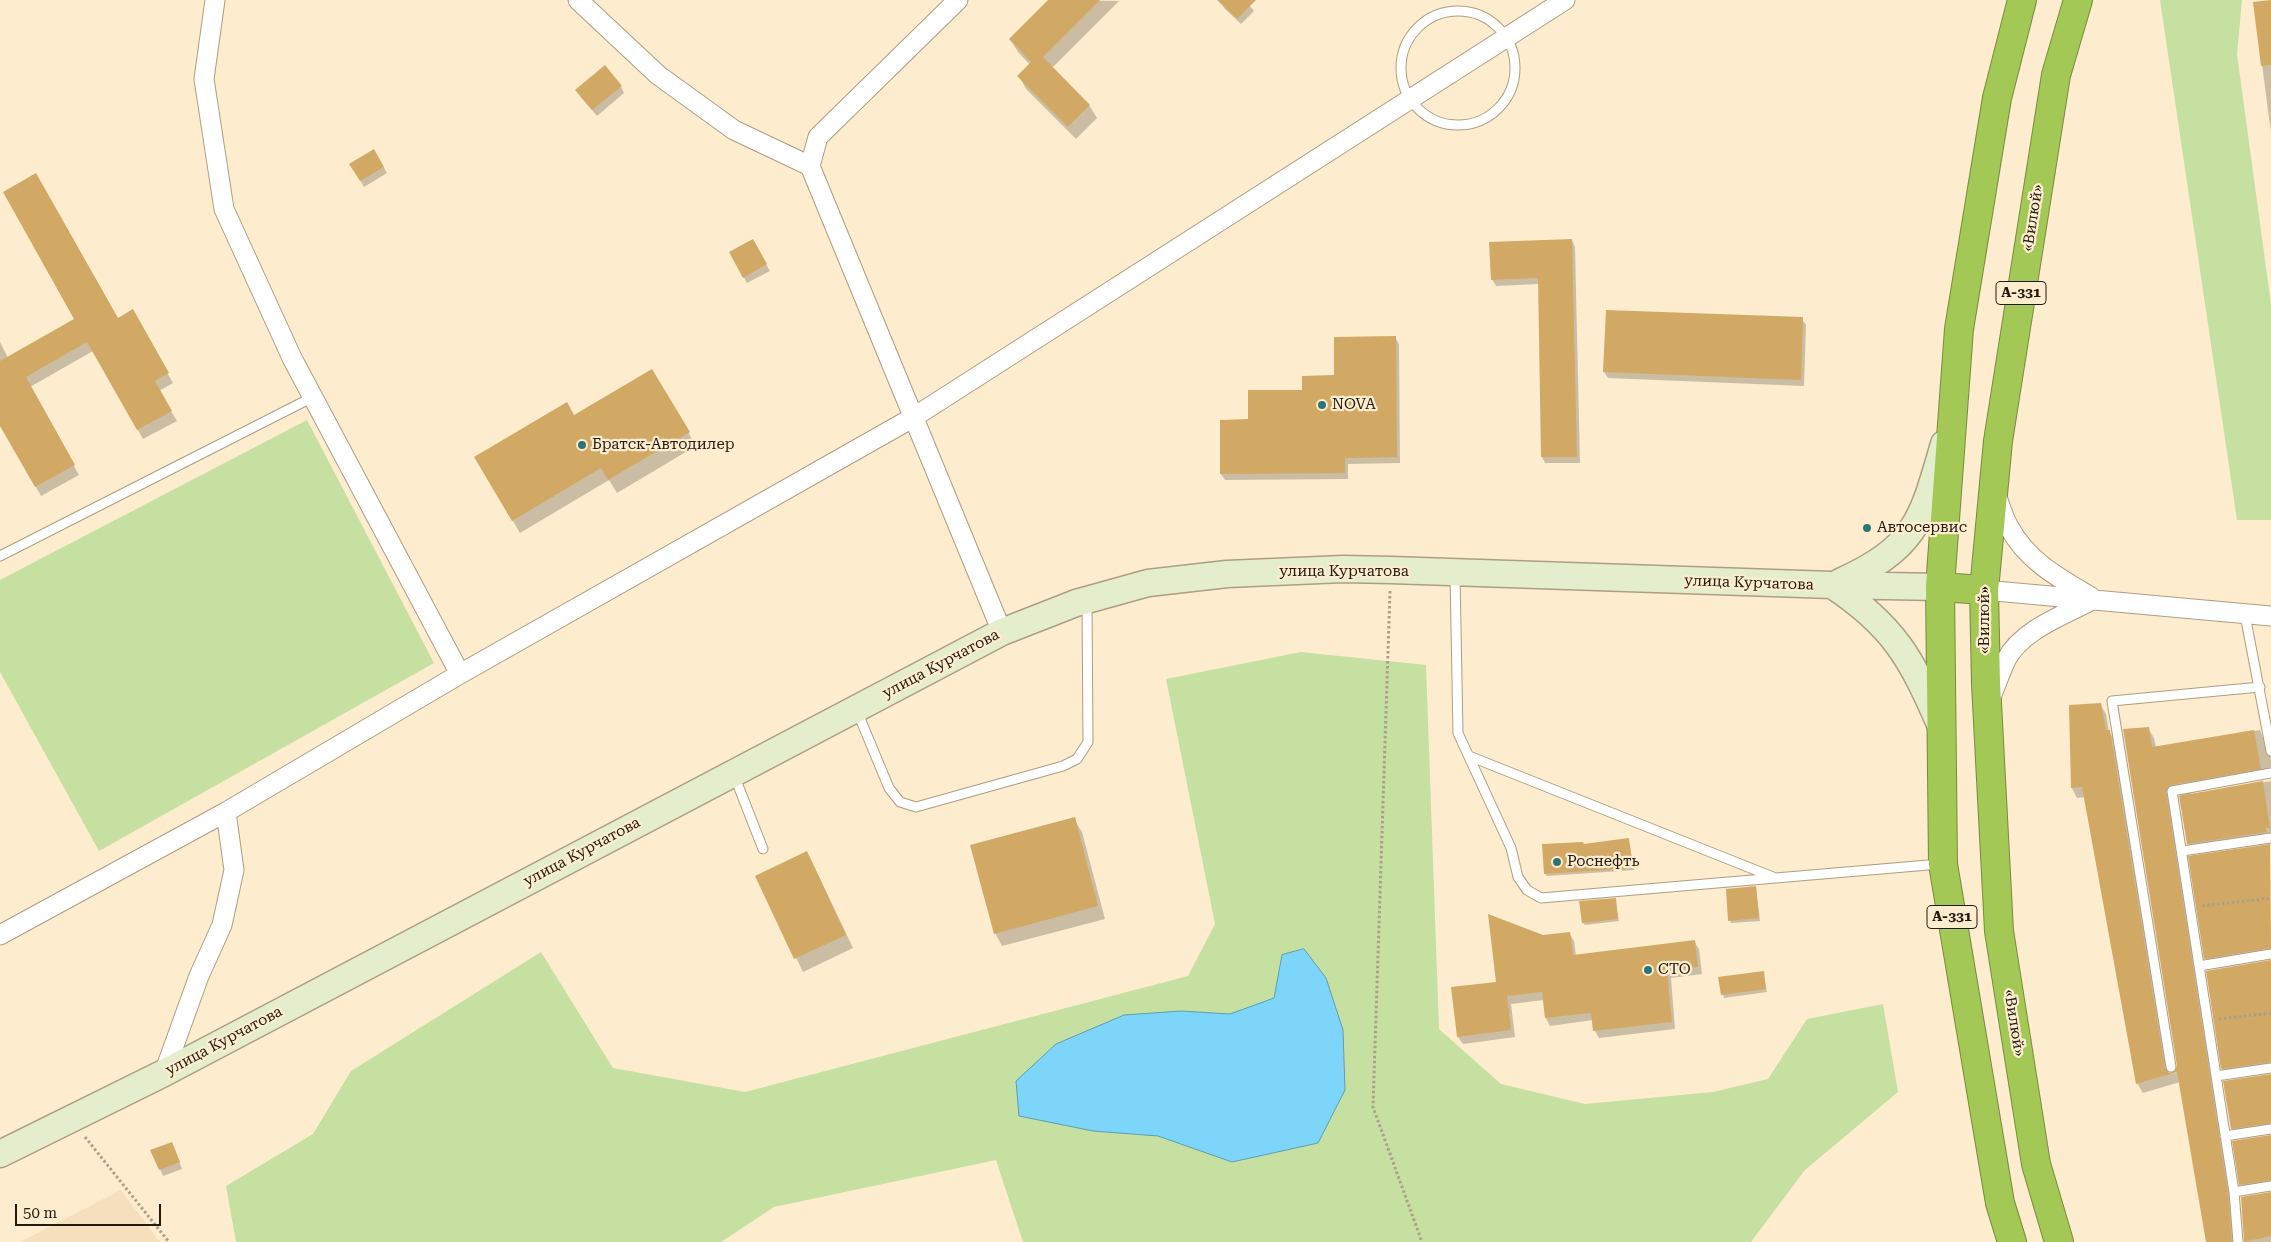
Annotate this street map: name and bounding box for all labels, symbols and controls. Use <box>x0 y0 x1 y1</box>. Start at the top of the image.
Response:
street label: «Вилюй» <box>2019 183 2047 253</box>
road number: А-331 <box>1996 282 2046 304</box>
place label: NOVA <box>1332 396 1376 414</box>
marker: NOVA <box>1316 399 1328 411</box>
place label: Братск-Автодилер <box>592 436 735 454</box>
marker: Братск-Автодилер <box>576 439 588 451</box>
place label: Автосервис <box>1877 519 1967 537</box>
marker: Автосервис <box>1861 522 1873 534</box>
street label: улица Курчатова <box>1279 563 1409 581</box>
street label: улица Курчатова <box>1684 572 1814 594</box>
street label: «Вилюй» <box>1976 586 1994 654</box>
street label: улица Курчатова <box>880 626 1002 702</box>
street label: улица Курчатова <box>521 814 643 890</box>
place label: Роснефть <box>1567 853 1639 871</box>
marker: Роснефть <box>1551 856 1563 868</box>
road number: А-331 <box>1927 906 1977 929</box>
place label: СТО <box>1658 961 1691 979</box>
marker: СТО <box>1642 964 1654 976</box>
street label: «Вилюй» <box>2000 988 2028 1058</box>
street label: улица Курчатова <box>163 1003 285 1079</box>
scale bar <box>18 1194 164 1226</box>
text: 50 m <box>23 1204 57 1222</box>

